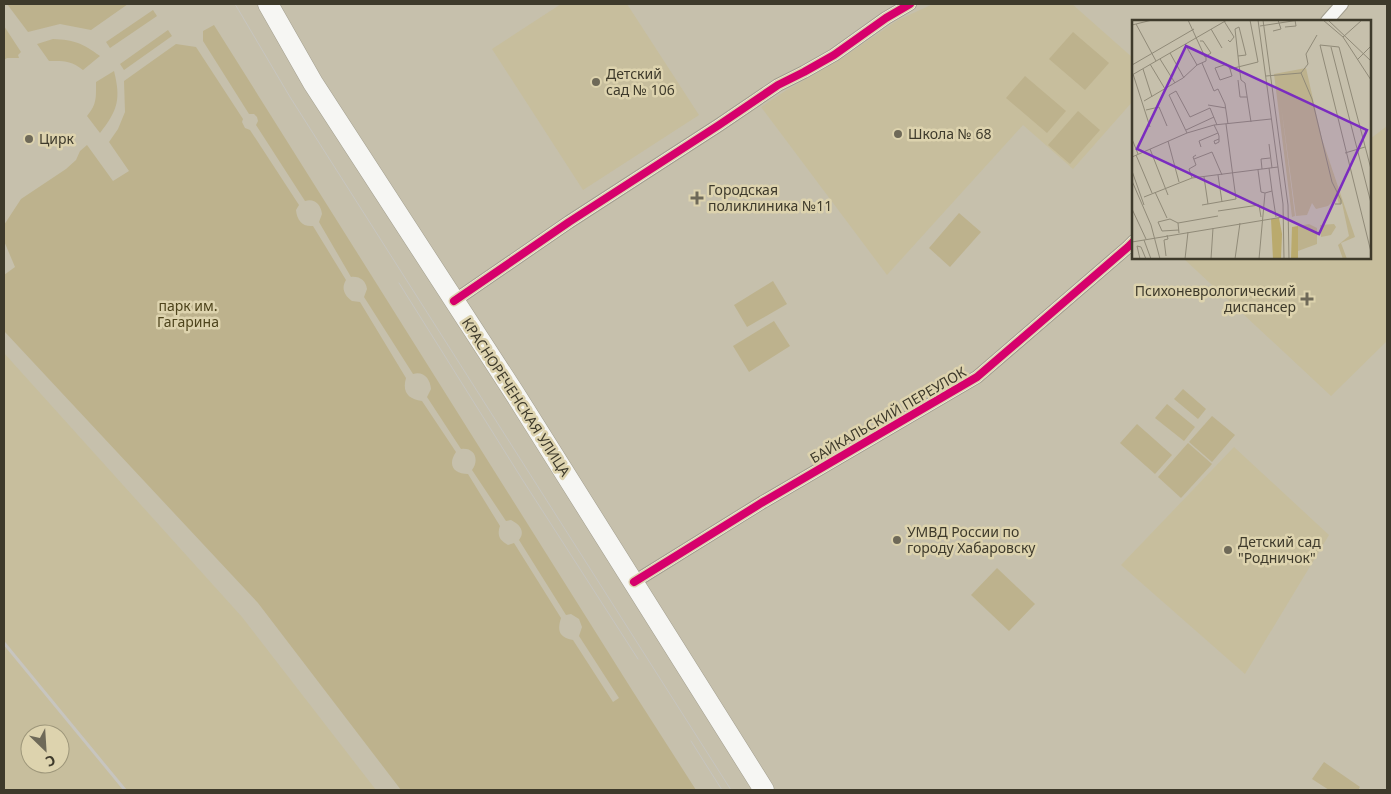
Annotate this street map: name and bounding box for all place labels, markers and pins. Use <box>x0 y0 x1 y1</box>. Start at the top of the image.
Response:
place label: Детский сад № 106 <box>606 64 675 99</box>
marker: Детский сад № 106 <box>590 76 602 88</box>
place label: Школа № 68 <box>908 124 992 143</box>
marker: Школа № 68 <box>892 128 904 140</box>
place label: Цирк <box>39 129 75 148</box>
marker: Цирк <box>23 133 35 145</box>
place label: Городская поликлиника №11 <box>708 180 832 215</box>
marker: Городская поликлиника №11 <box>690 191 704 205</box>
place label: Психоневрологический диспансер <box>1135 281 1296 316</box>
marker: Психоневрологический диспансер <box>1300 292 1314 306</box>
place label: УМВД России по городу Хабаровску <box>907 522 1036 557</box>
place label: Детский сад "Родничок" <box>1238 532 1321 567</box>
marker: УМВД России по городу Хабаровску <box>891 534 903 546</box>
marker: Детский сад "Родничок" <box>1222 544 1234 556</box>

